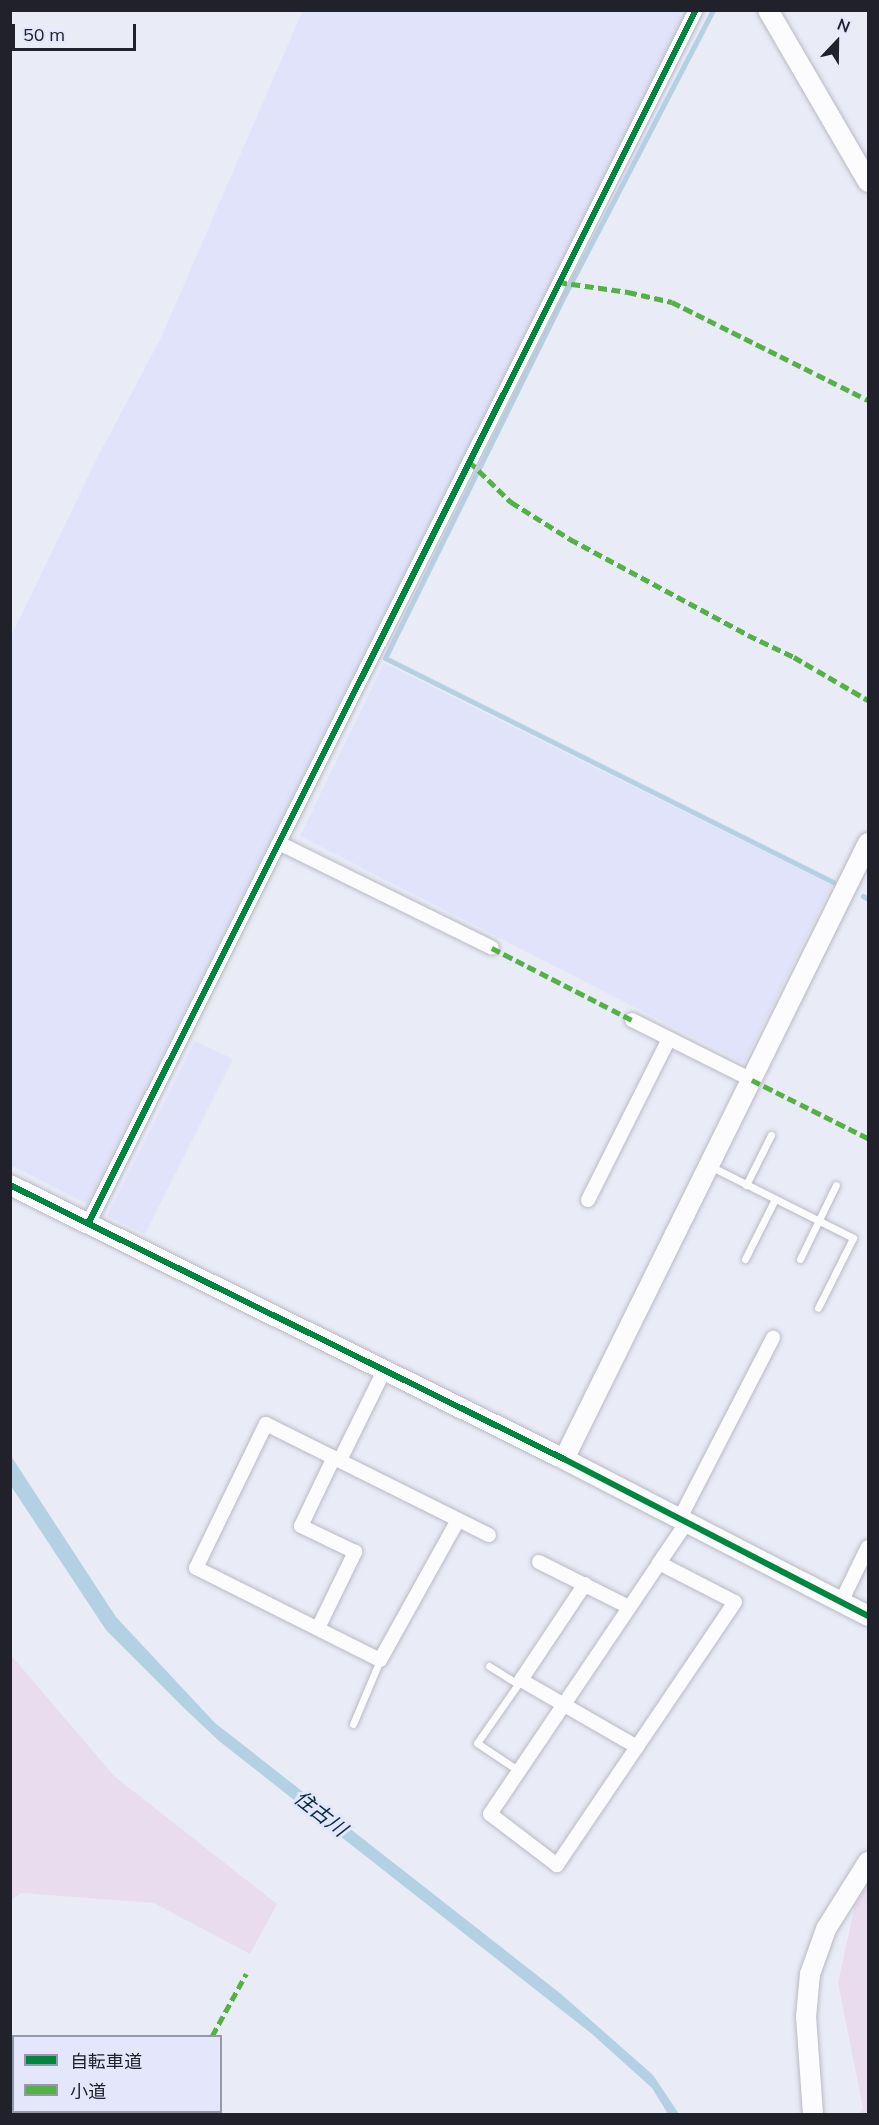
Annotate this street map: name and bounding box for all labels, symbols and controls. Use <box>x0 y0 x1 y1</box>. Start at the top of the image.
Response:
scale bar <box>15 12 140 50</box>
north arrow <box>807 12 867 72</box>
text: N <box>834 14 853 37</box>
text: 50 m <box>23 23 65 46</box>
water label: 住古川 <box>290 1785 352 1841</box>
legend <box>12 2035 222 2113</box>
text: 自転車道 <box>70 2050 142 2073</box>
text: 小道 <box>70 2080 106 2103</box>

